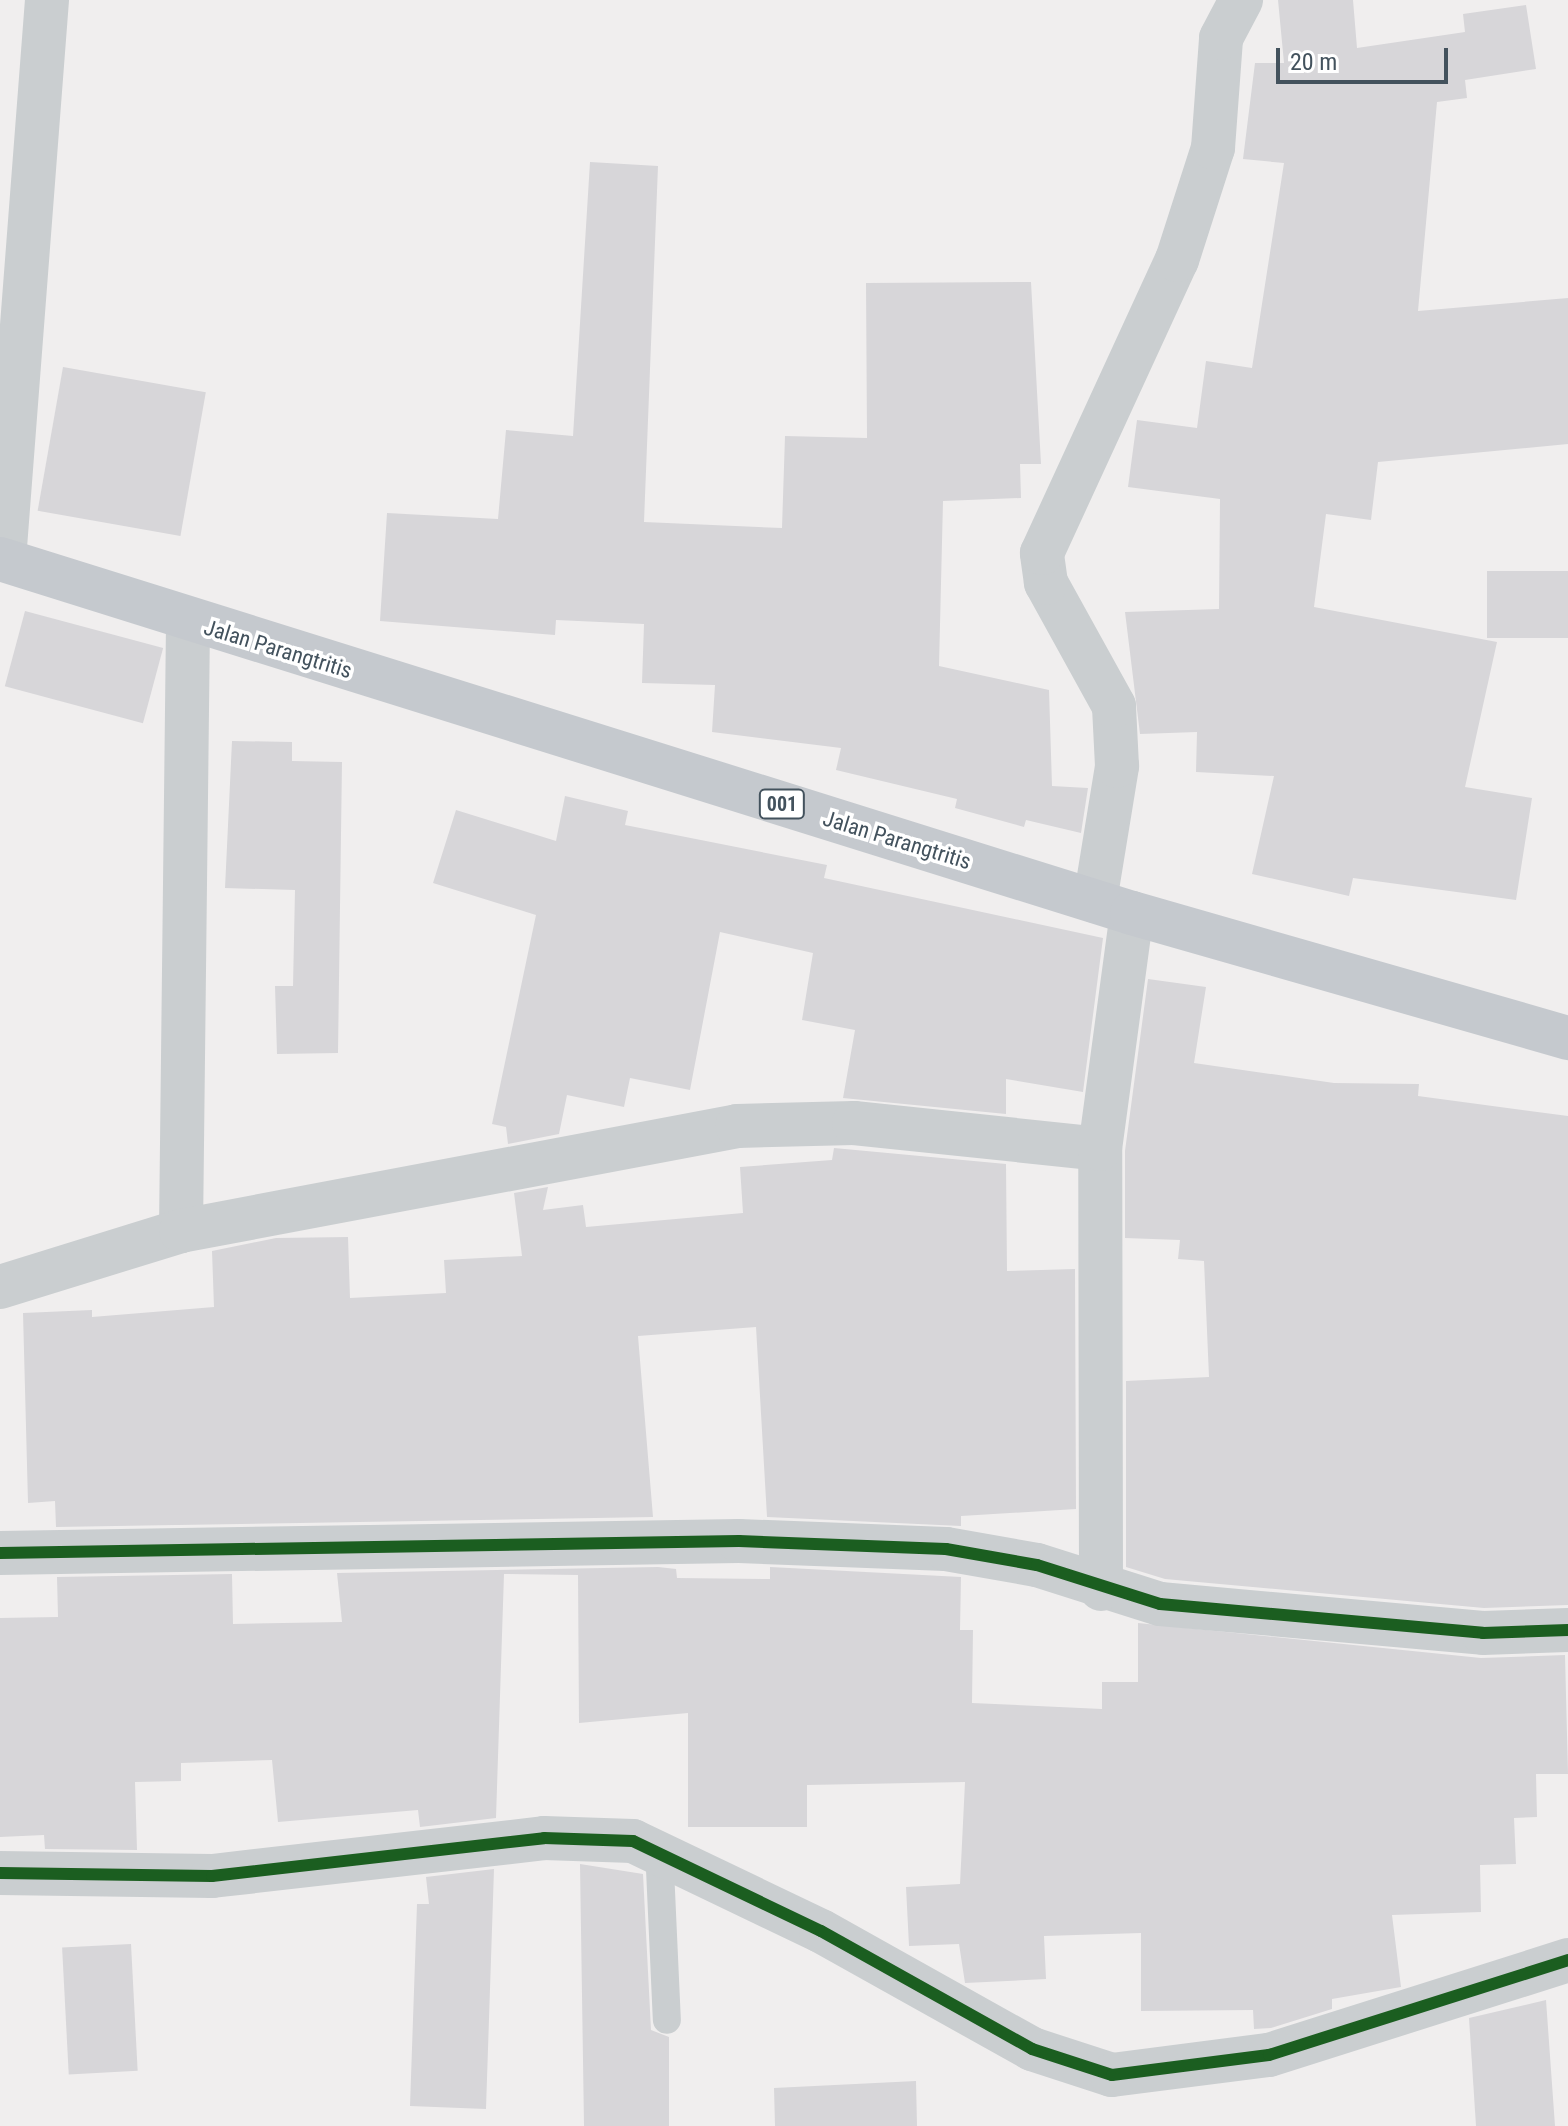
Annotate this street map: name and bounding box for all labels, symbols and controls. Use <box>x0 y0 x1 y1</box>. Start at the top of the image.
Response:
scale bar <box>1280 32 1452 82</box>
text: 20 m <box>1290 48 1337 76</box>
street label: Jalan Parangtritis <box>201 614 355 684</box>
road number: 001 <box>758 788 806 820</box>
street label: Jalan Parangtritis <box>820 805 974 875</box>

